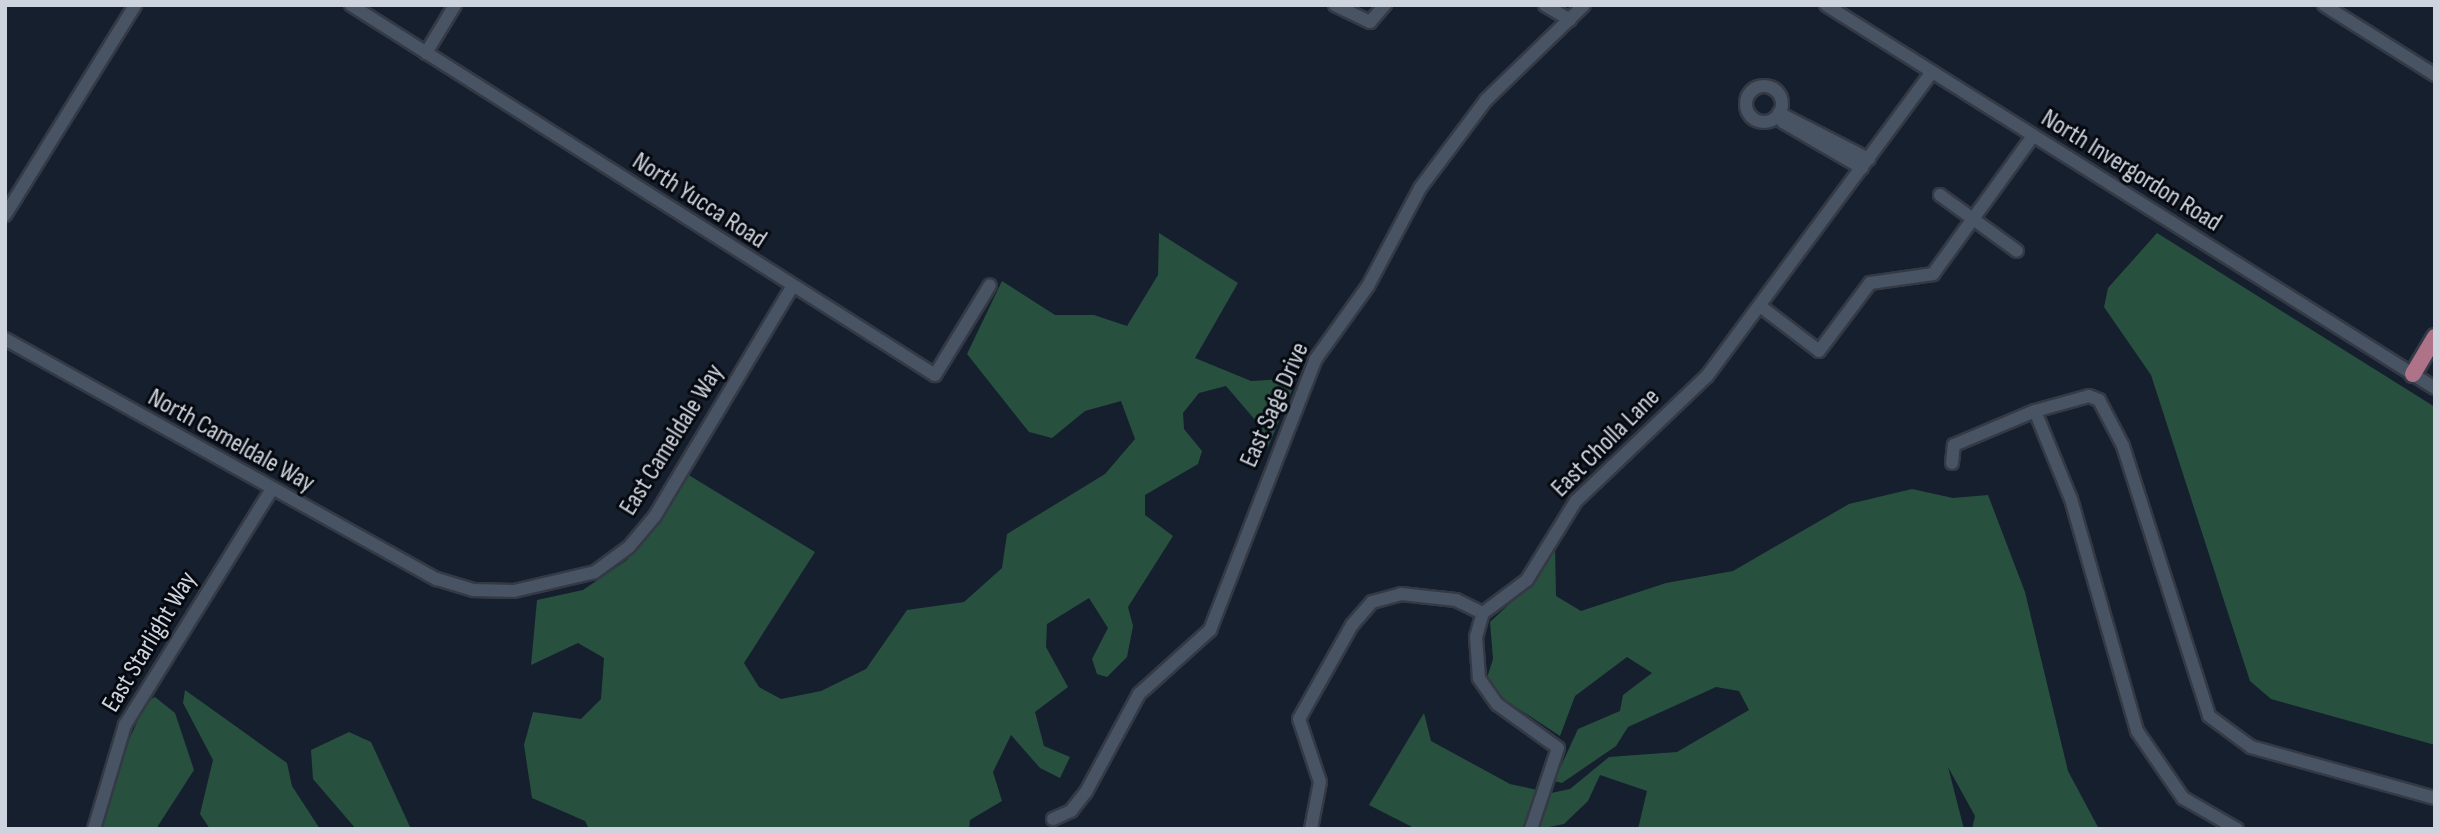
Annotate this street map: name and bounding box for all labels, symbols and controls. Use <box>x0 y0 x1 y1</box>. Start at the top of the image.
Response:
street label: North Invergordon Road <box>2035 103 2227 239</box>
street label: North Yucca Road <box>626 146 772 256</box>
street label: East Sage Drive <box>1234 338 1316 472</box>
street label: East Cameldale Way <box>613 359 731 521</box>
street label: North Cameldale Way <box>142 382 320 500</box>
street label: East Cholla Lane <box>1545 382 1667 504</box>
street label: East Starlight Way <box>96 566 204 718</box>

